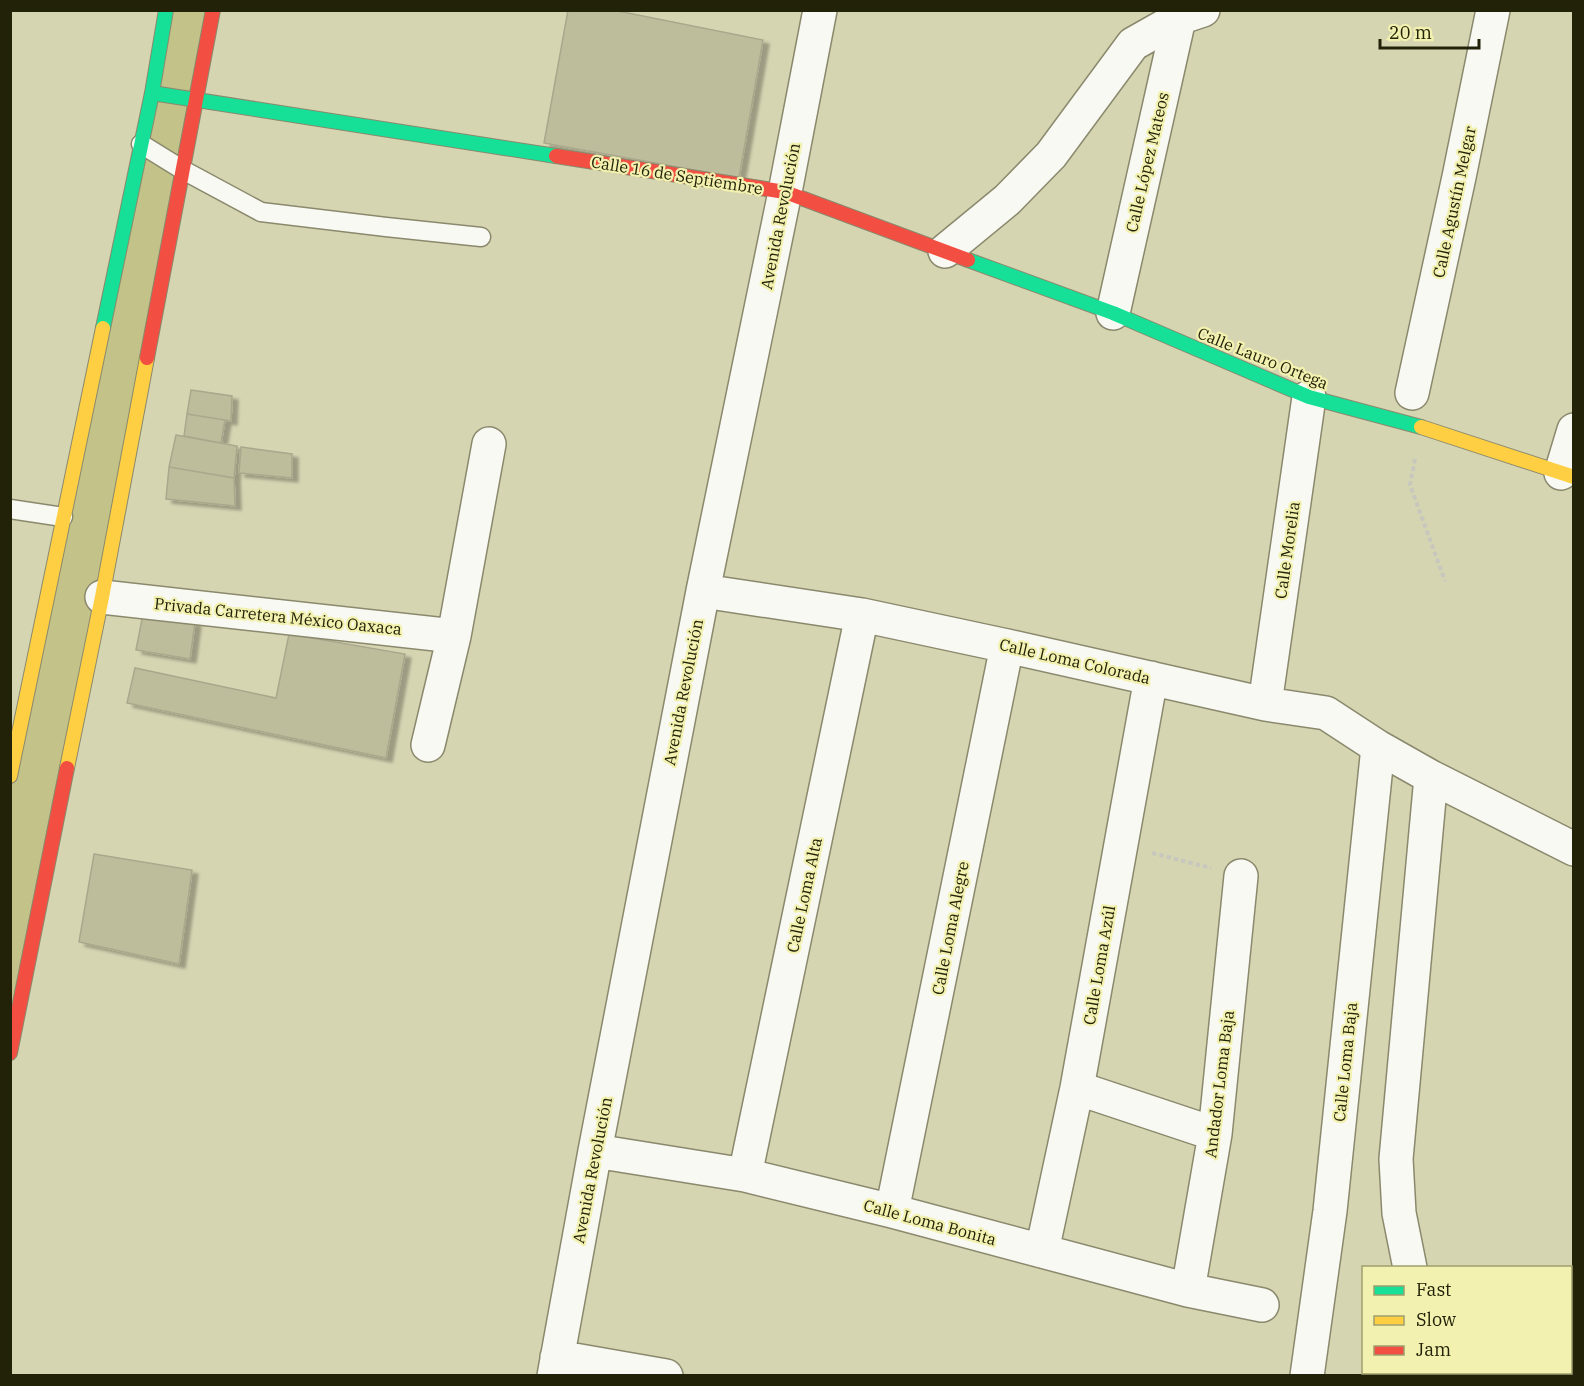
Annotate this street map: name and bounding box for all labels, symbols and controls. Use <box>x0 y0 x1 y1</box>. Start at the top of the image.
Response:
scale bar <box>1380 12 1479 50</box>
text: 20 m <box>1389 21 1432 44</box>
street label: Calle López Mateos <box>1121 90 1173 234</box>
street label: Calle Agustín Melgar <box>1428 124 1480 280</box>
street label: Avenida Revolución <box>756 141 804 291</box>
street label: Calle 16 de Septiembre <box>590 152 764 198</box>
street label: Calle Lauro Ortega <box>1195 323 1331 393</box>
street label: Calle Morelia <box>1270 500 1304 600</box>
street label: Privada Carretera México Oaxaca <box>153 593 403 639</box>
street label: Avenida Revolución <box>659 617 707 767</box>
street label: Calle Loma Colorada <box>998 634 1153 688</box>
street label: Calle Loma Alta <box>782 835 826 954</box>
street label: Calle Loma Alegre <box>927 860 973 996</box>
street label: Calle Loma Azúl <box>1079 903 1119 1026</box>
street label: Calle Loma Baja <box>1329 1001 1361 1123</box>
street label: Andador Loma Baja <box>1200 1009 1238 1159</box>
street label: Avenida Revolución <box>568 1095 616 1245</box>
street label: Calle Loma Bonita <box>862 1195 999 1249</box>
legend <box>1362 1266 1572 1374</box>
text: Fast <box>1416 1278 1451 1301</box>
text: Slow <box>1416 1308 1456 1331</box>
text: Jam <box>1416 1338 1451 1361</box>

